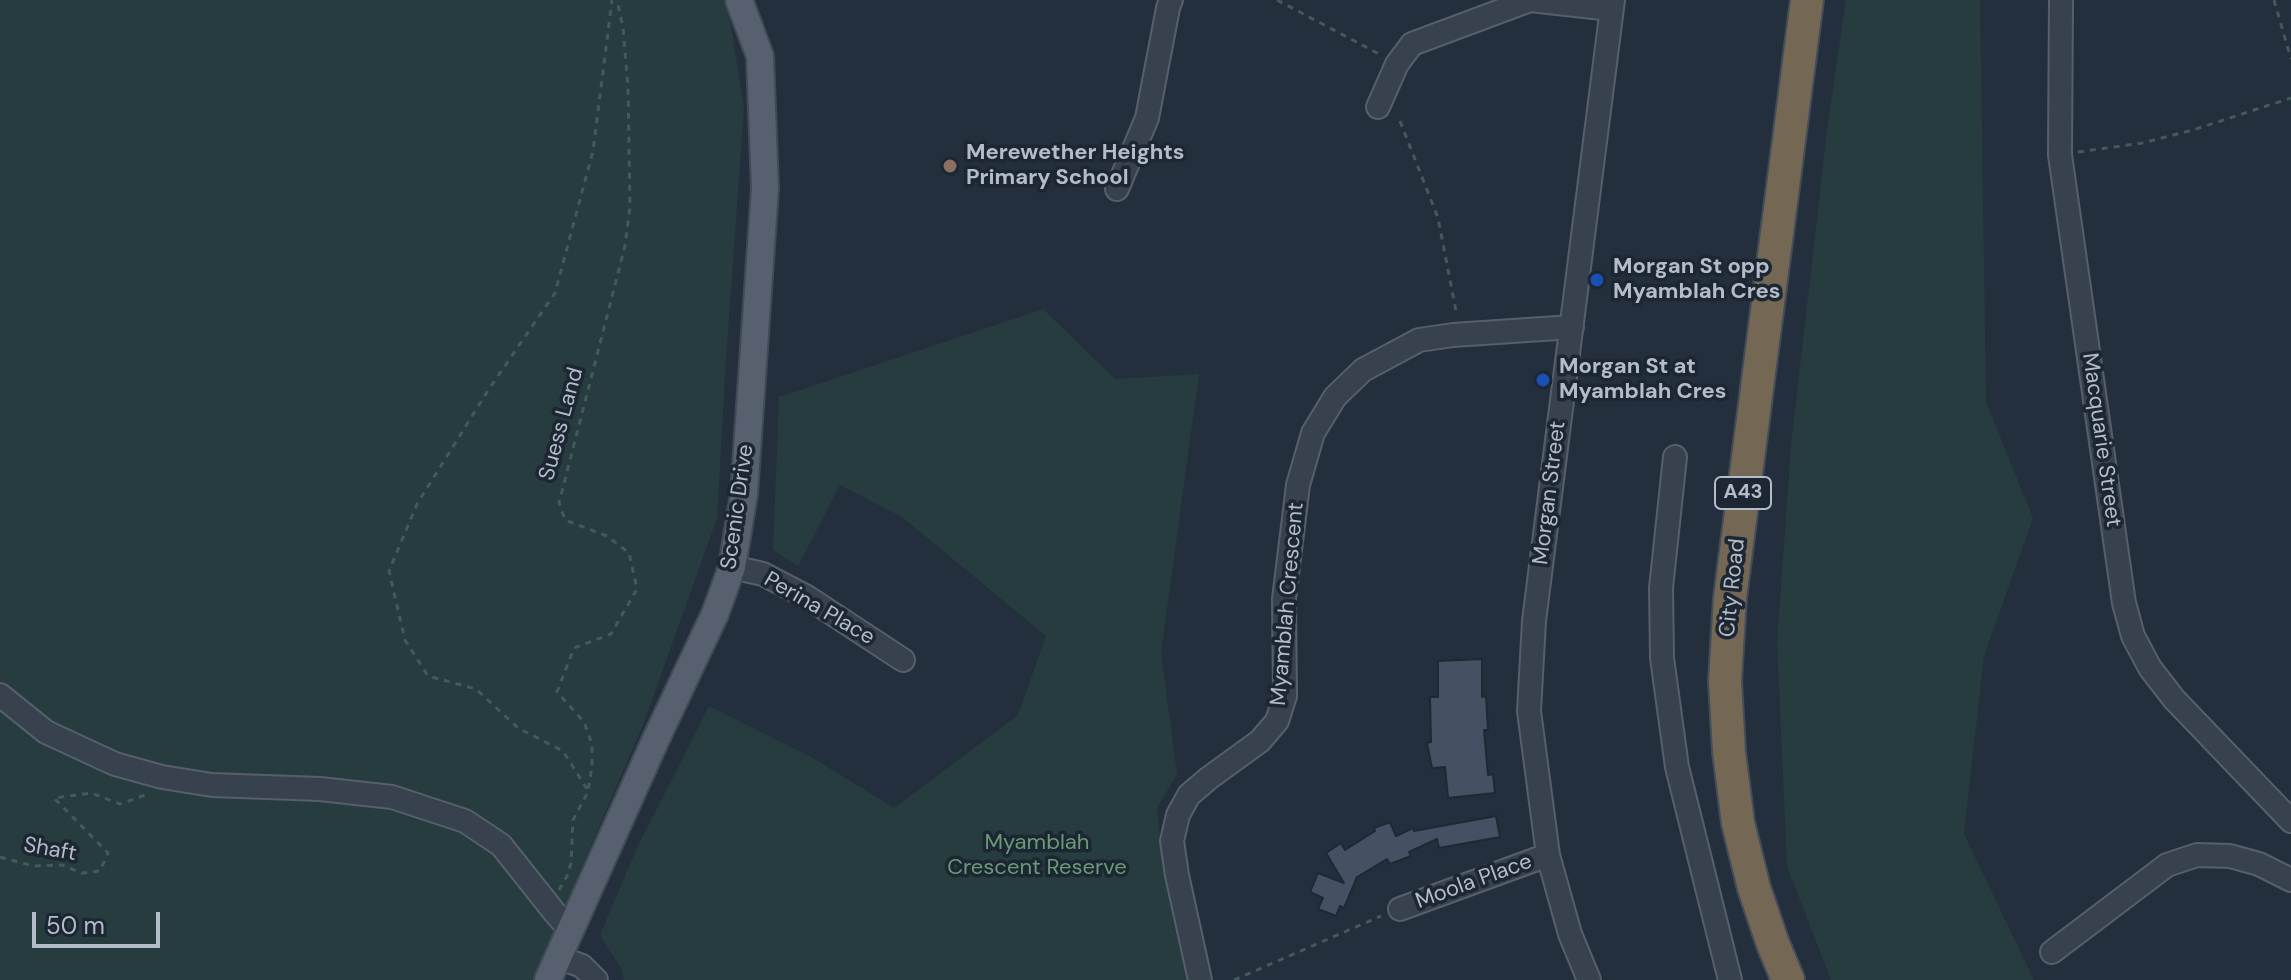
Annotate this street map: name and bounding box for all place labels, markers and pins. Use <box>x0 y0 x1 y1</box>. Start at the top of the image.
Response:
place label: Merewether Heights Primary School <box>966 140 1185 192</box>
marker: Merewether Heights Primary School <box>941 157 959 175</box>
place label: Morgan St opp Myamblah Cres <box>1613 254 1780 306</box>
marker: Morgan St opp Myamblah Cres <box>1588 271 1606 289</box>
place label: Morgan St at Myamblah Cres <box>1559 354 1726 406</box>
marker: Morgan St at Myamblah Cres <box>1534 371 1552 389</box>

